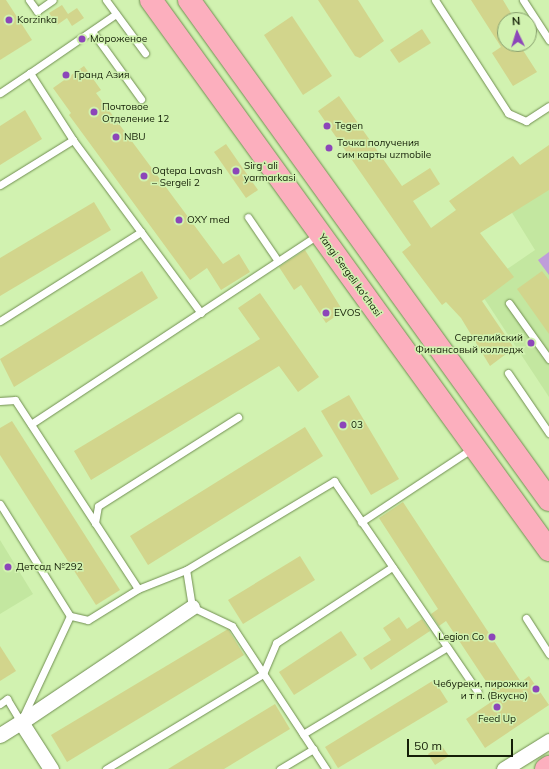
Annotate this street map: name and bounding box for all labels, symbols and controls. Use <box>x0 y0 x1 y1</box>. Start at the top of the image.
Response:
north arrow <box>497 12 537 52</box>
place label: Korzinka <box>17 14 57 26</box>
text: N <box>512 14 521 28</box>
marker: Korzinka <box>4 15 14 25</box>
place label: Мороженое <box>90 33 147 45</box>
marker: Мороженое <box>77 34 87 44</box>
place label: Гранд Азия <box>74 69 129 81</box>
marker: Гранд Азия <box>61 70 71 80</box>
place label: Почтовое Отделение 12 <box>102 100 169 124</box>
marker: Почтовое Отделение 12 <box>89 107 99 117</box>
place label: Tegen <box>335 120 363 132</box>
marker: Tegen <box>322 121 332 131</box>
place label: NBU <box>124 131 146 143</box>
marker: NBU <box>111 132 121 142</box>
place label: Точка получения сим карты uzmobile <box>337 136 431 160</box>
marker: Точка получения сим карты uzmobile <box>324 143 334 153</box>
place label: Sirgʻali yarmarkasi <box>244 159 296 182</box>
place label: Oqtepa Lavash – Sergeli 2 <box>152 164 223 188</box>
marker: Sirgʻali yarmarkasi <box>231 166 241 176</box>
marker: Oqtepa Lavash – Sergeli 2 <box>139 171 149 181</box>
place label: OXY med <box>187 214 230 226</box>
marker: OXY med <box>174 215 184 225</box>
street label: Yangi Sergeli ko'chasi <box>316 231 384 319</box>
place label: EVOS <box>334 307 361 319</box>
marker: EVOS <box>321 308 331 318</box>
place label: Сергелийский Финансовый колледж <box>415 331 523 354</box>
marker: Сергелийский Финансовый колледж <box>526 338 536 348</box>
place label: 03 <box>351 419 363 431</box>
marker: 03 <box>338 420 348 430</box>
place label: Детсад №292 <box>16 561 83 573</box>
marker: Детсад №292 <box>3 562 13 572</box>
place label: Legion Co <box>438 631 484 643</box>
marker: Legion Co <box>487 632 497 642</box>
place label: Чебуреки, пирожки и т п. (Вкусно) <box>433 677 528 700</box>
marker: Чебуреки, пирожки и т п. (Вкусно) <box>531 684 541 694</box>
marker: Feed Up <box>492 702 502 712</box>
place label: Feed Up <box>478 713 516 725</box>
scale bar <box>409 731 515 757</box>
text: 50 m <box>414 738 442 753</box>

